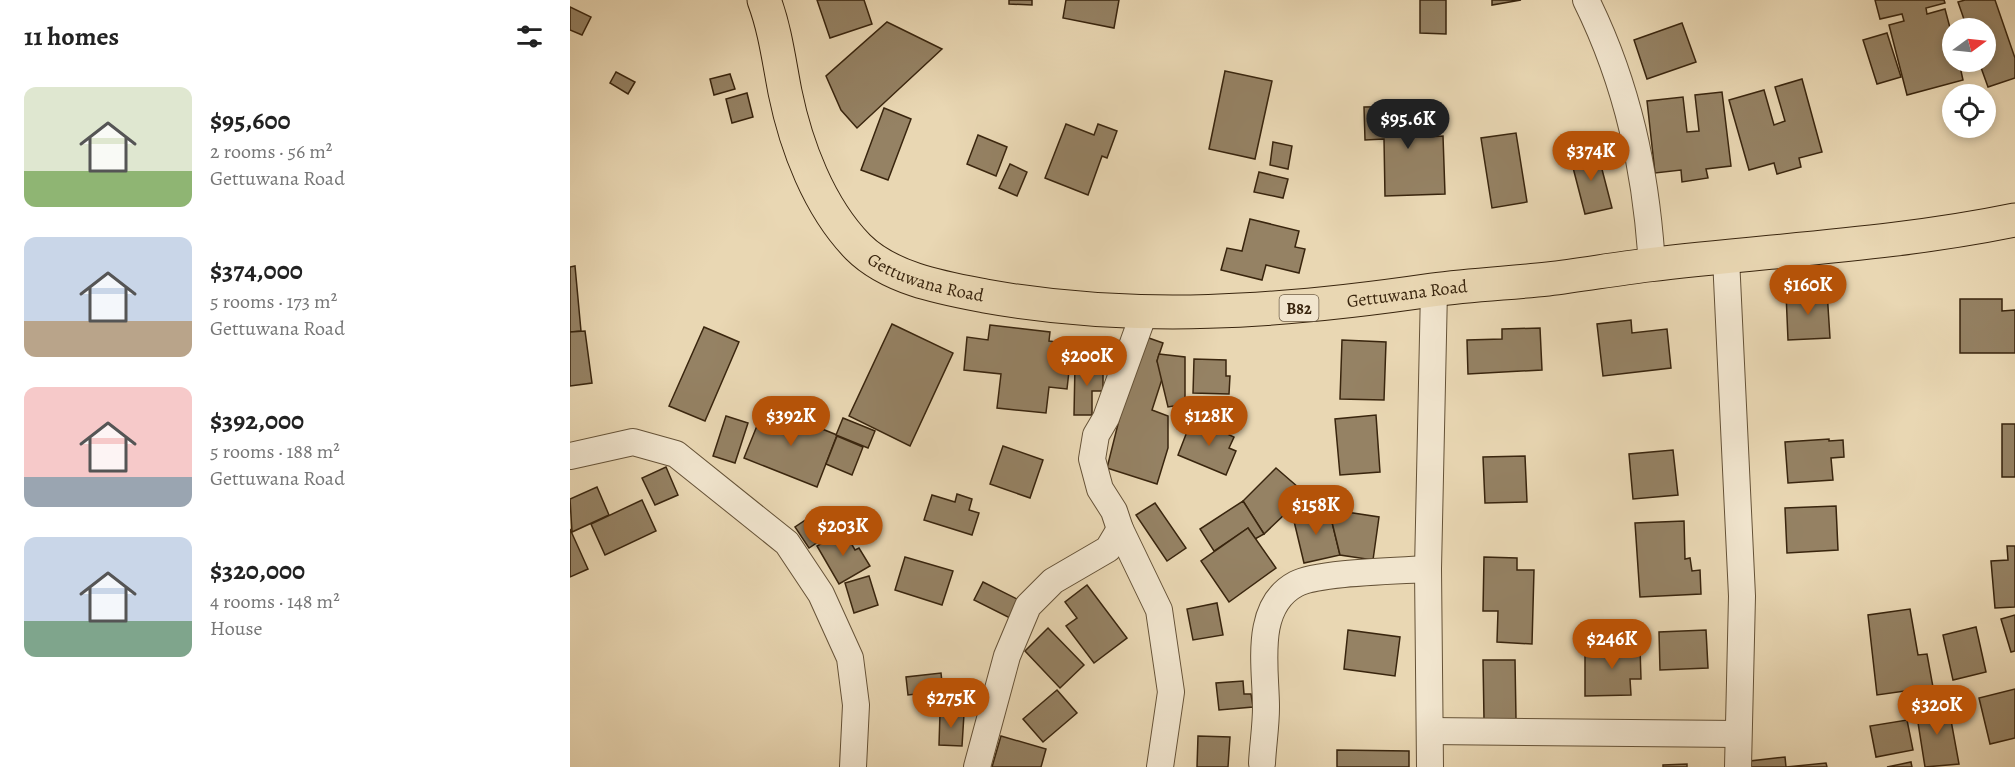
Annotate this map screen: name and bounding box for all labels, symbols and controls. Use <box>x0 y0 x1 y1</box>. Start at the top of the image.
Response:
north arrow <box>1942 18 1996 72</box>
map controls <box>1942 18 1996 138</box>
text: 11 homes <box>24 19 119 54</box>
icon: filters <box>513 20 546 53</box>
button: locate <box>1942 84 1996 138</box>
pin: $95.6K <box>1359 99 1457 150</box>
text: $95,600 <box>210 103 291 138</box>
text: $95.6K <box>1380 105 1436 132</box>
icon: home <box>72 111 144 183</box>
pin: $374K <box>1549 131 1633 182</box>
text: $374K <box>1567 137 1616 164</box>
text: 2 rooms · 56 m² <box>210 138 332 165</box>
text: Gettuwana Road <box>210 165 345 192</box>
street label: Gettuwana Road <box>863 247 986 308</box>
text: $374,000 <box>210 253 303 288</box>
icon: home <box>72 261 144 333</box>
pin: $160K <box>1766 265 1850 316</box>
text: $160K <box>1783 271 1833 298</box>
street label: Gettuwana Road <box>1345 274 1469 313</box>
text: 5 rooms · 173 m² <box>210 288 337 315</box>
road number: B82 <box>1280 295 1318 321</box>
text: Gettuwana Road <box>210 315 345 342</box>
pin: $200K <box>1045 336 1129 387</box>
text: $200K <box>1061 342 1113 369</box>
pin: $392K <box>749 396 833 447</box>
pin: $128K <box>1167 396 1251 447</box>
text: $392K <box>766 402 816 429</box>
text: $128K <box>1185 402 1233 429</box>
text: $392,000 <box>210 403 304 438</box>
icon: home <box>72 411 144 483</box>
text: 5 rooms · 188 m² <box>210 438 340 465</box>
text: Gettuwana Road <box>210 465 345 492</box>
pin: $158K <box>1274 485 1358 536</box>
text: $158K <box>1292 491 1340 518</box>
pin: $203K <box>801 506 885 557</box>
text: $203K <box>818 512 868 539</box>
text: $320,000 <box>210 553 305 588</box>
icon: home <box>72 561 144 633</box>
text: 4 rooms · 148 m² <box>210 588 340 615</box>
text: House <box>210 615 262 642</box>
pin: $246K <box>1570 619 1654 670</box>
text: $246K <box>1587 625 1637 652</box>
pin: $275K <box>909 678 993 729</box>
text: $275K <box>926 684 976 711</box>
pin: $320K <box>1895 685 1979 736</box>
text: $320K <box>1912 691 1962 718</box>

